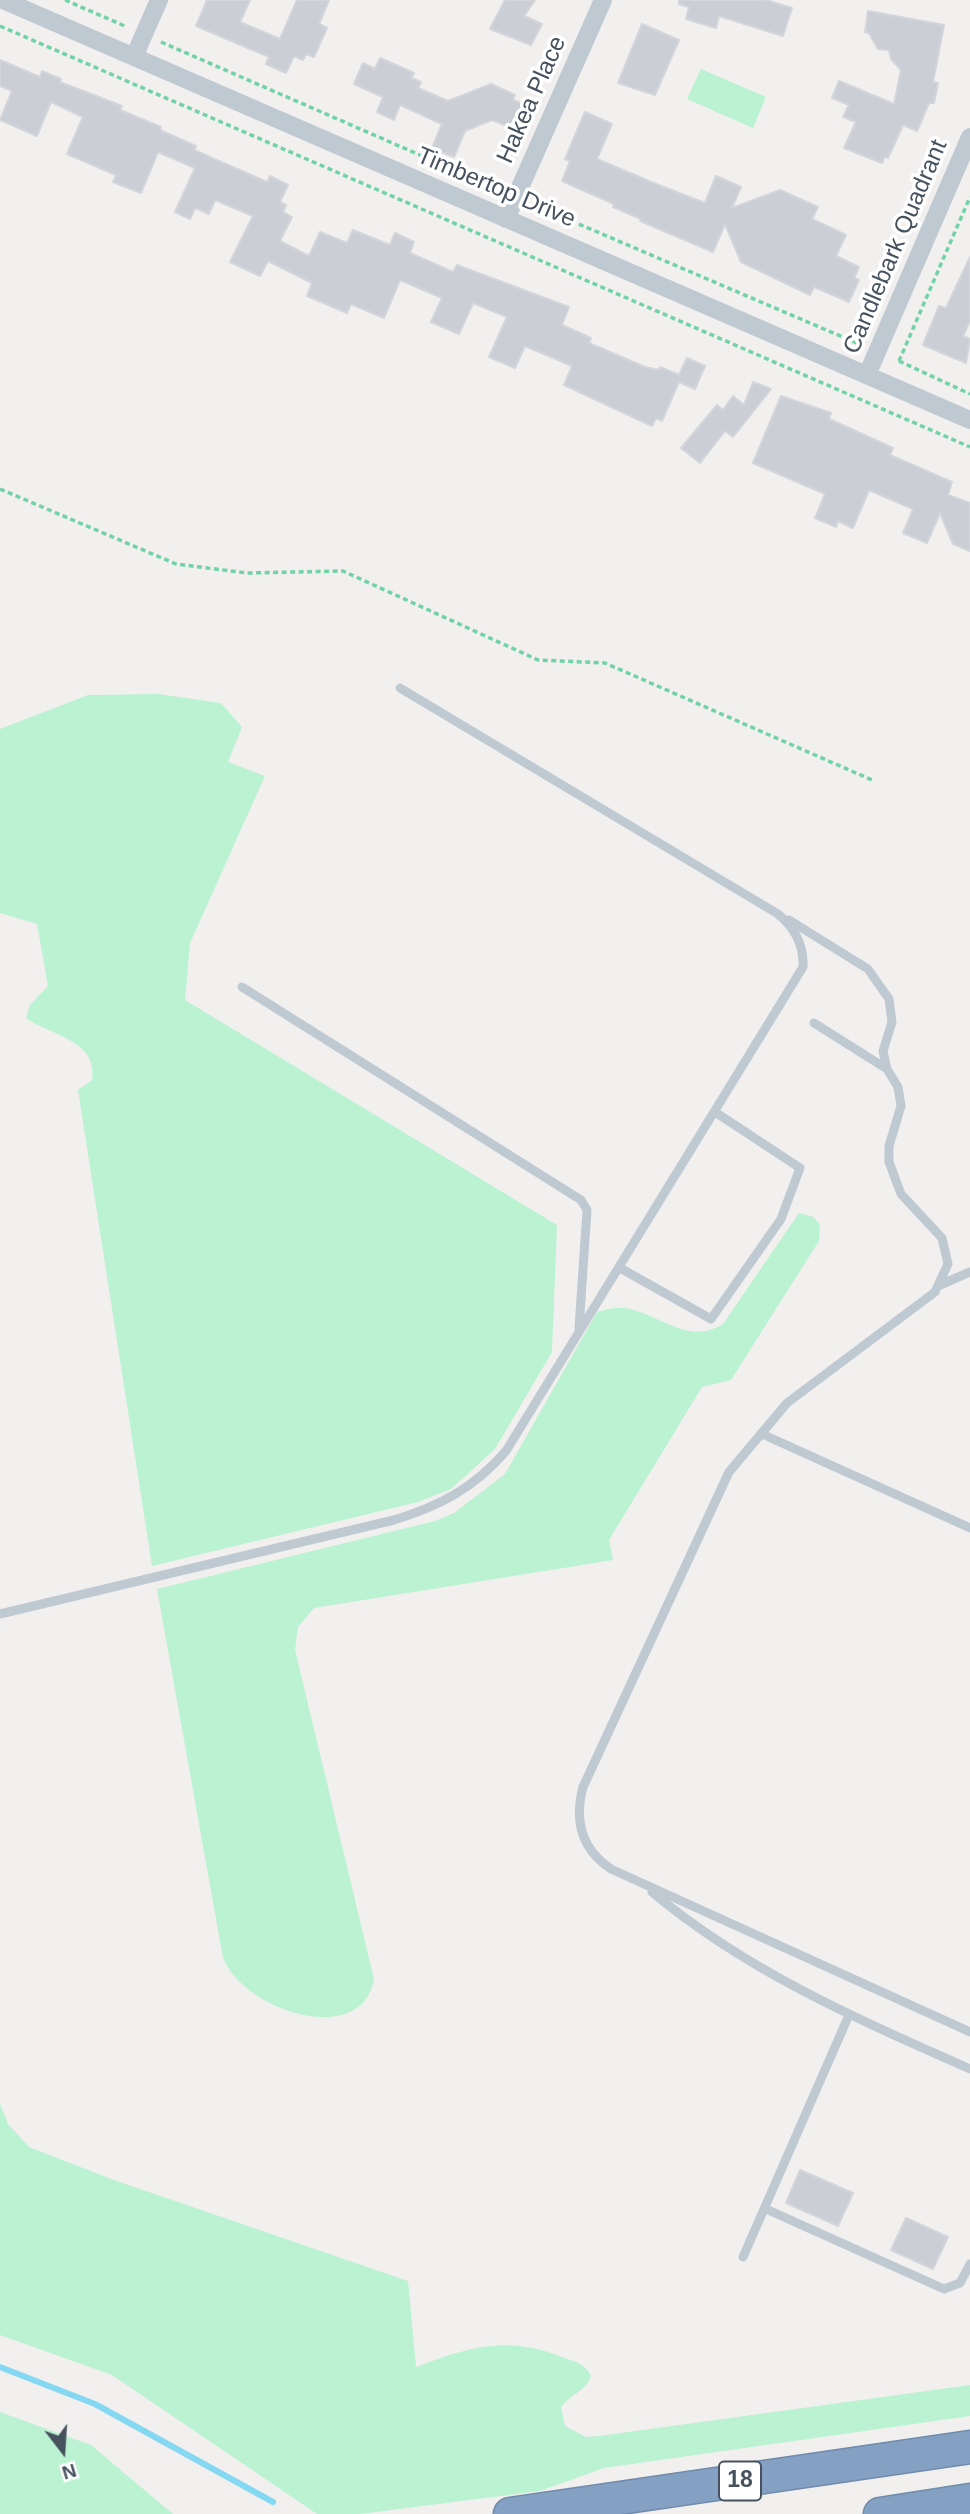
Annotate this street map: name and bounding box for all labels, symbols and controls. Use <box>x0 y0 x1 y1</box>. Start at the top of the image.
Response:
street label: Hakea Place <box>491 32 573 168</box>
street label: Candlebark Quadrant <box>838 136 954 358</box>
street label: Timbertop Drive <box>412 142 580 234</box>
north arrow <box>28 2416 98 2486</box>
text: N <box>60 2460 79 2484</box>
road number: 18 <box>719 2462 761 2500</box>

